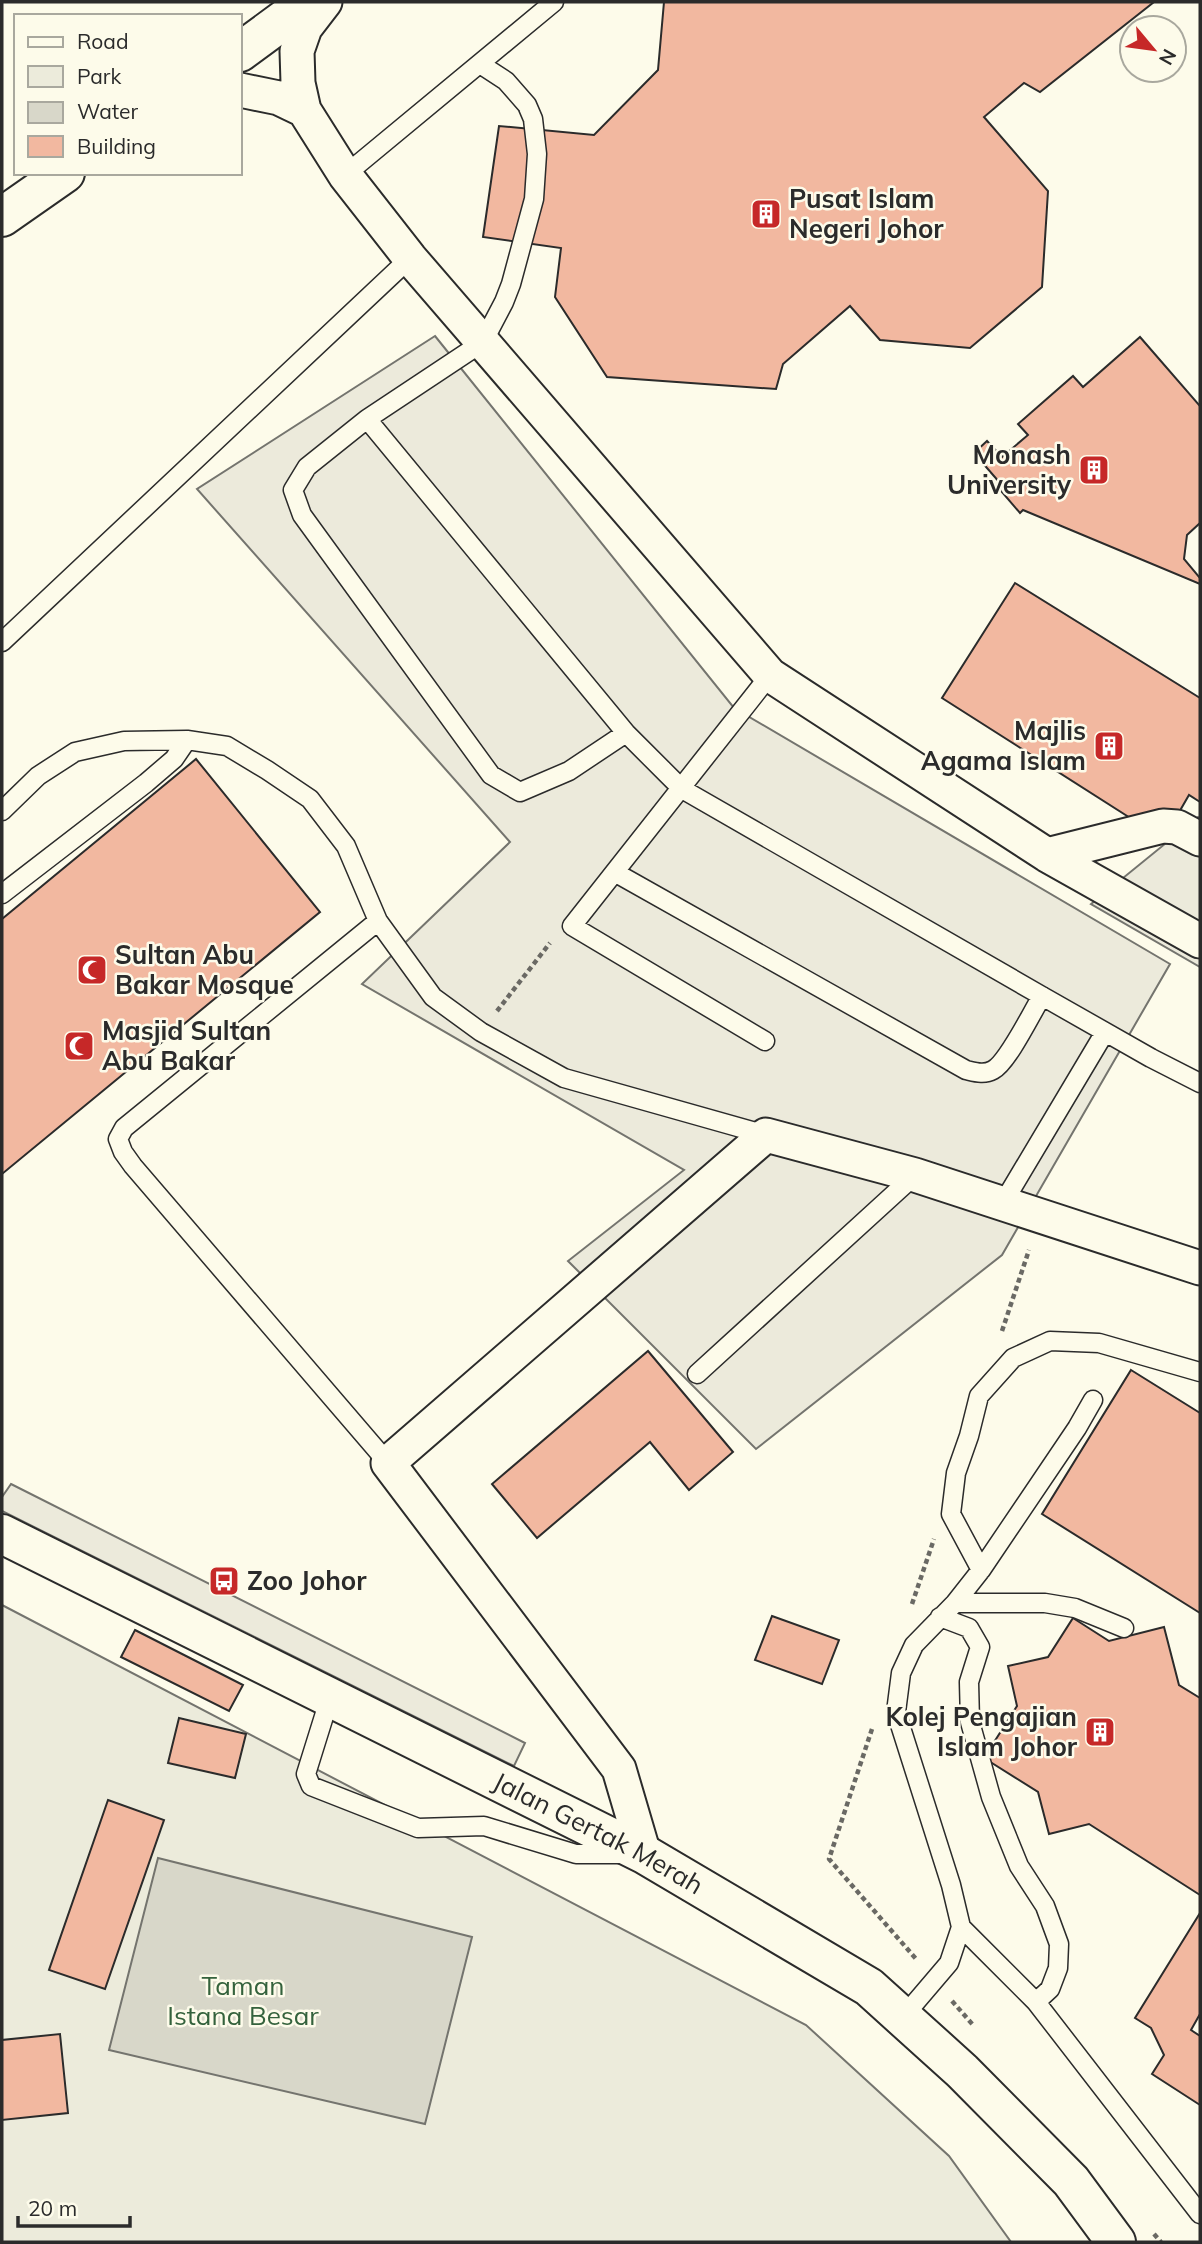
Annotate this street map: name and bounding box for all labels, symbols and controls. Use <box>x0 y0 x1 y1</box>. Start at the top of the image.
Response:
legend <box>14 14 242 175</box>
north arrow <box>1118 14 1188 84</box>
text: Road <box>77 28 128 54</box>
text: N <box>1154 45 1182 69</box>
text: Park <box>77 63 121 89</box>
text: Water <box>77 98 138 124</box>
text: Building <box>77 133 156 159</box>
place label: Pusat Islam Negeri Johor <box>789 182 944 245</box>
building icon: Pusat Islam Negeri Johor <box>749 197 783 231</box>
place label: Monash University <box>947 438 1072 501</box>
building icon: Monash University <box>1077 453 1111 487</box>
place label: Majlis Agama Islam <box>921 714 1086 777</box>
building icon: Majlis Agama Islam <box>1092 729 1126 763</box>
place label: Sultan Abu Bakar Mosque <box>115 938 294 1001</box>
mosque icon: Sultan Abu Bakar Mosque <box>75 953 109 987</box>
place label: Masjid Sultan Abu Bakar <box>102 1014 271 1077</box>
mosque icon: Masjid Sultan Abu Bakar <box>62 1029 96 1063</box>
bus stop icon: Zoo Johor <box>207 1564 241 1598</box>
place label: Zoo Johor <box>247 1564 367 1597</box>
place label: Kolej Pengajian Islam Johor <box>885 1700 1078 1763</box>
building icon: Kolej Pengajian Islam Johor <box>1083 1715 1117 1749</box>
street label: Jalan Gertak Merah <box>488 1764 710 1901</box>
park label: Taman Istana Besar <box>167 1969 319 2032</box>
scale bar <box>18 2184 130 2228</box>
text: 20 m <box>28 2195 77 2221</box>

